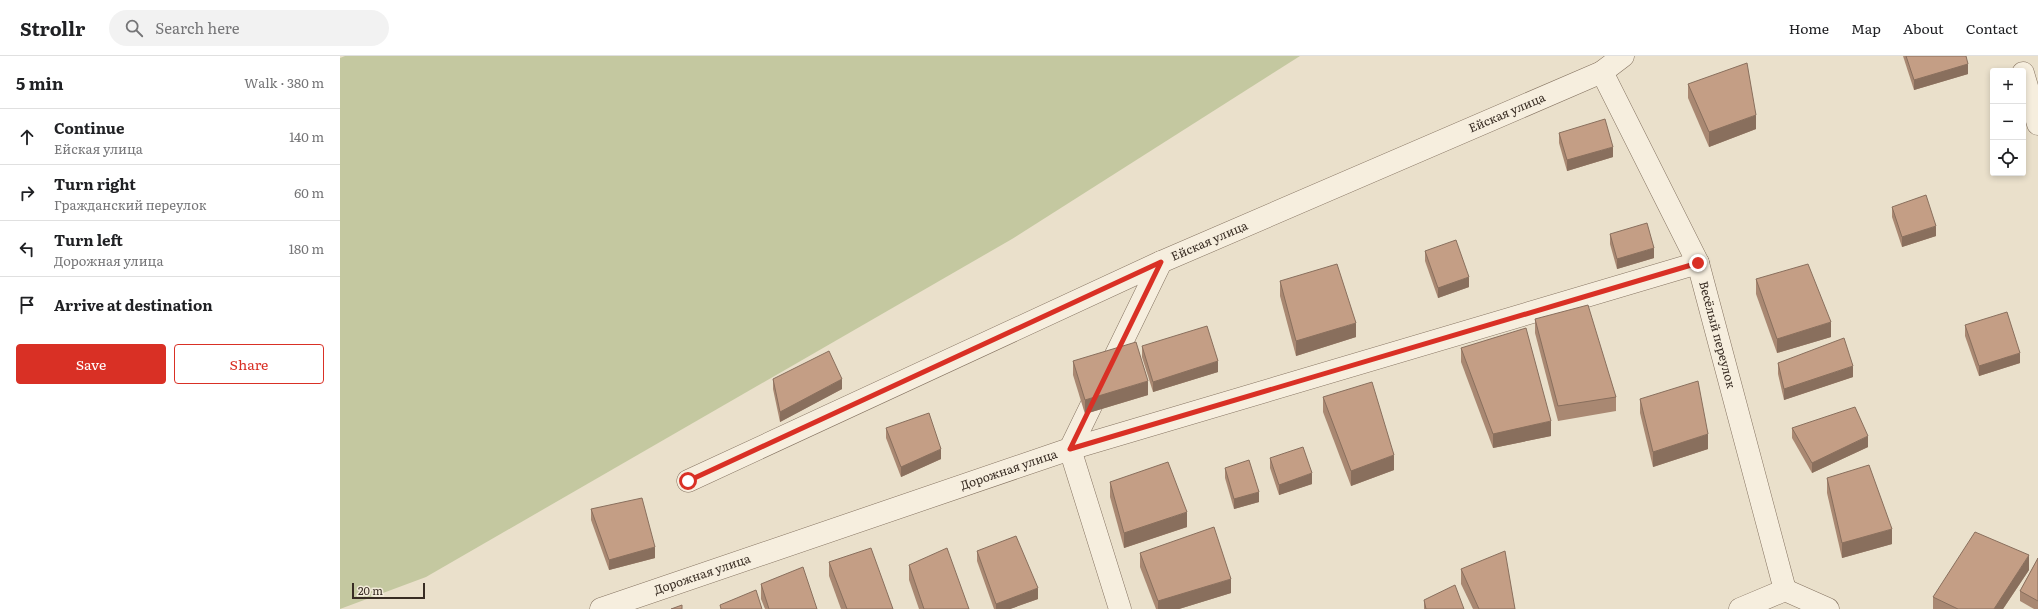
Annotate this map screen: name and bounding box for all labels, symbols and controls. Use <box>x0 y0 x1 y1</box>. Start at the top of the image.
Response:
search box <box>109 10 389 46</box>
text: Strollr <box>20 14 85 42</box>
text: Search here <box>155 16 240 39</box>
icon: search <box>123 17 145 39</box>
text: Home <box>1789 18 1829 38</box>
text: Map <box>1851 18 1881 38</box>
text: About <box>1903 18 1944 38</box>
text: Contact <box>1966 18 2018 38</box>
map controls <box>1990 68 2026 176</box>
button: + <box>1990 68 2026 104</box>
text: 5 min <box>16 70 64 95</box>
text: Walk · 380 m <box>244 73 324 92</box>
street label: Ейская улица <box>1465 87 1548 137</box>
button: − <box>1990 104 2026 140</box>
text: Continue <box>54 116 124 139</box>
icon: ahead <box>16 126 38 148</box>
text: 140 m <box>289 127 324 146</box>
text: Ейская улица <box>54 139 143 158</box>
button: locate <box>1990 140 2026 176</box>
text: Turn right <box>54 172 136 195</box>
icon: right <box>16 182 38 204</box>
text: 60 m <box>294 183 324 202</box>
text: Гражданский переулок <box>54 195 207 214</box>
street label: Ейская улица <box>1168 216 1251 265</box>
text: Turn left <box>54 228 123 251</box>
icon: left <box>16 238 38 260</box>
text: 180 m <box>289 239 324 258</box>
text: Дорожная улица <box>54 251 163 270</box>
route end <box>1689 254 1707 272</box>
street label: Весёлый переулок <box>1695 279 1741 390</box>
text: Arrive at destination <box>54 293 213 316</box>
icon: arrive <box>16 294 38 316</box>
button: Save <box>16 344 166 384</box>
button: Share <box>174 344 324 384</box>
street label: Дорожная улица <box>958 444 1060 494</box>
route start <box>679 472 697 490</box>
street label: Дорожная улица <box>651 548 753 598</box>
scale bar <box>352 581 425 600</box>
text: 20 m <box>358 582 383 598</box>

